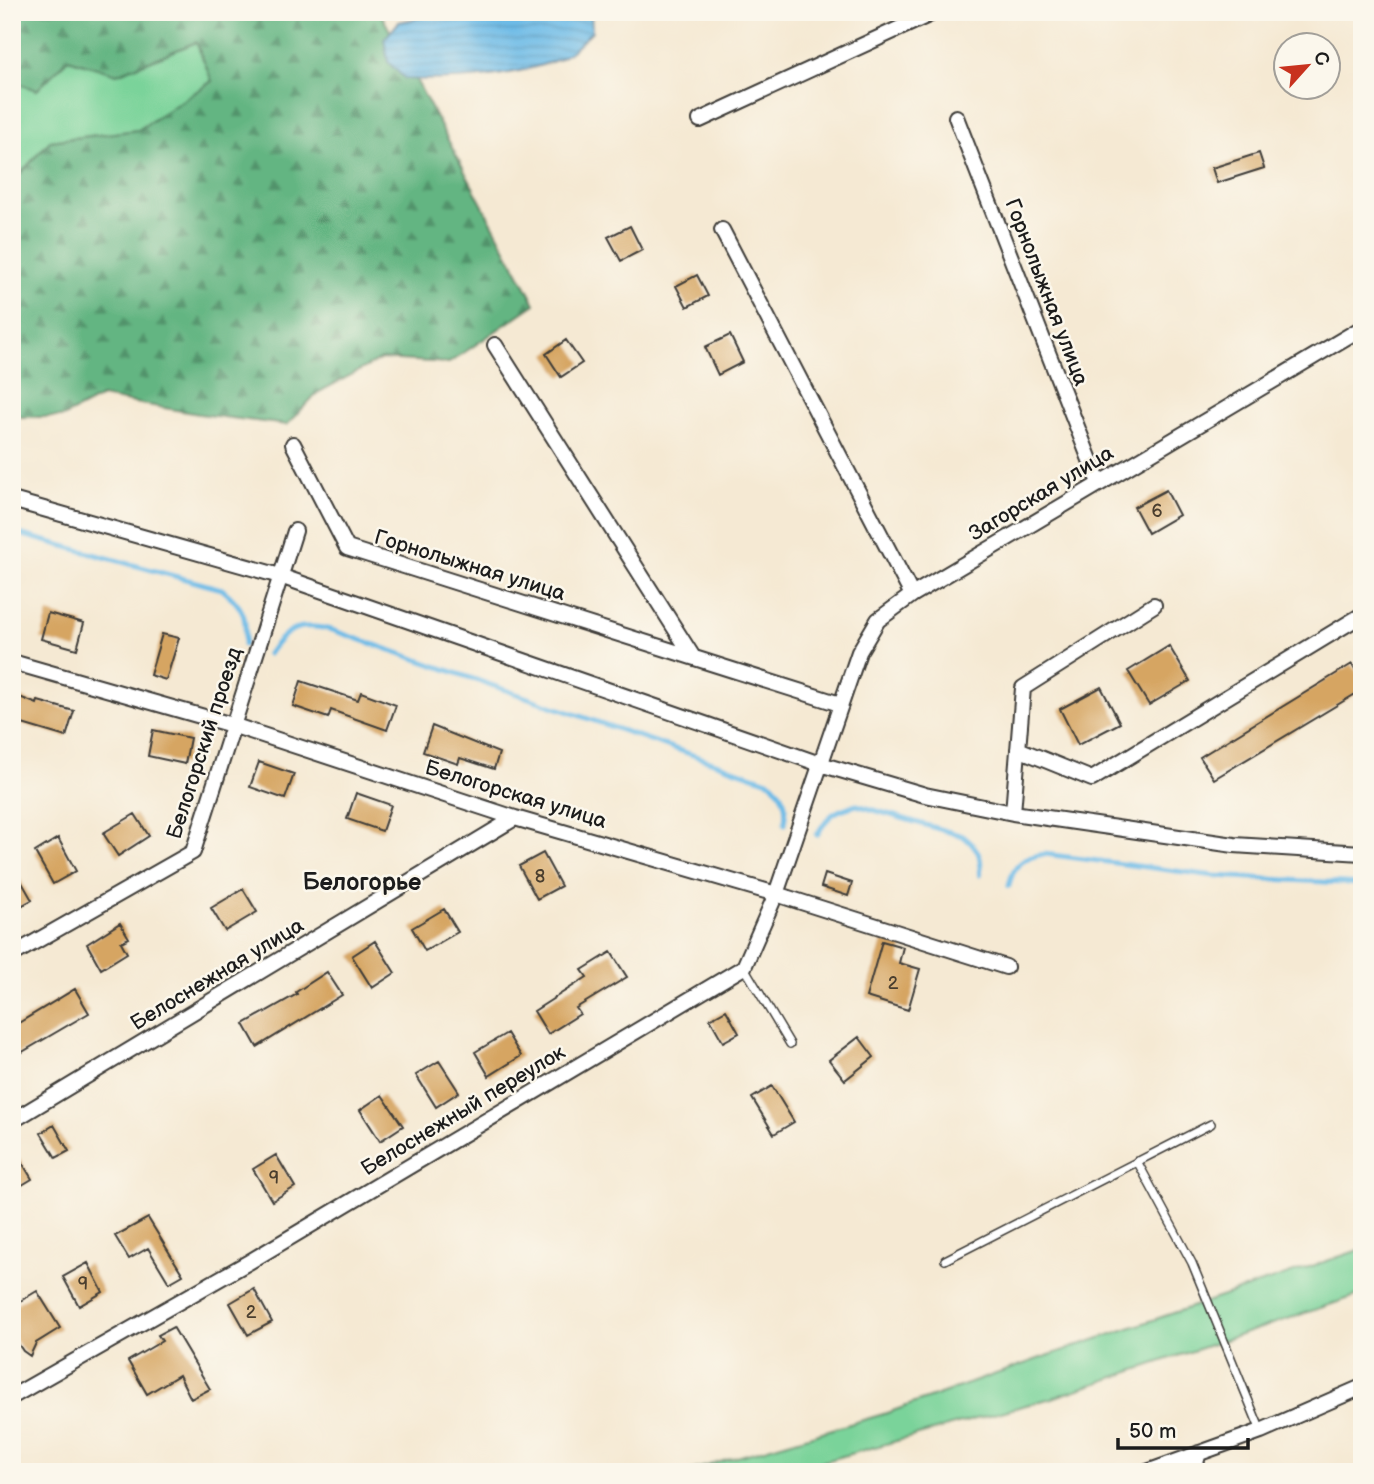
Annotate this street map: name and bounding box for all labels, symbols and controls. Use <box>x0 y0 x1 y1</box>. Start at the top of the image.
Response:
north arrow <box>1272 32 1342 102</box>
text: С <box>1308 48 1334 70</box>
street label: Горнолыжная улица <box>999 195 1094 390</box>
street label: Загорская улица <box>964 440 1119 546</box>
house number: 6 <box>1152 501 1163 522</box>
street label: Горнолыжная улица <box>371 525 569 607</box>
street label: Белогорский проезд <box>162 644 247 842</box>
street label: Белогорская улица <box>422 755 610 834</box>
house number: 8 <box>535 866 545 887</box>
district label: Белогорье <box>303 868 421 897</box>
street label: Белоснежная улица <box>126 913 309 1036</box>
house number: 2 <box>888 973 899 994</box>
street label: Белоснежный переулок <box>357 1040 570 1181</box>
house number: 9 <box>269 1168 279 1189</box>
house number: 9 <box>78 1274 88 1295</box>
house number: 2 <box>246 1302 257 1323</box>
scale bar <box>1118 1407 1248 1451</box>
text: 50 m <box>1129 1419 1176 1444</box>

